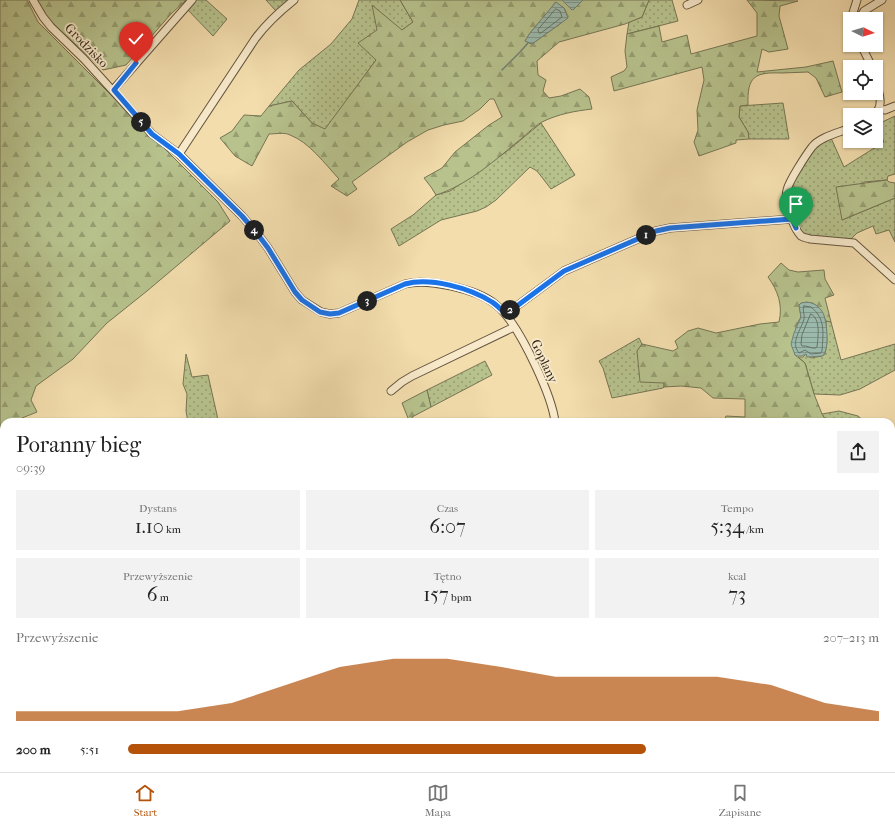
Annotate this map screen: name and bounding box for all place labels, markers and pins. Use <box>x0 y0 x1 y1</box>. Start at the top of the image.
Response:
pin <box>119 22 153 63</box>
pin: 5 <box>131 112 151 132</box>
pin <box>779 187 813 228</box>
pin: 4 <box>244 220 264 240</box>
pin: 1 <box>636 225 656 245</box>
pin: 3 <box>357 291 377 311</box>
pin: 2 <box>500 300 520 320</box>

